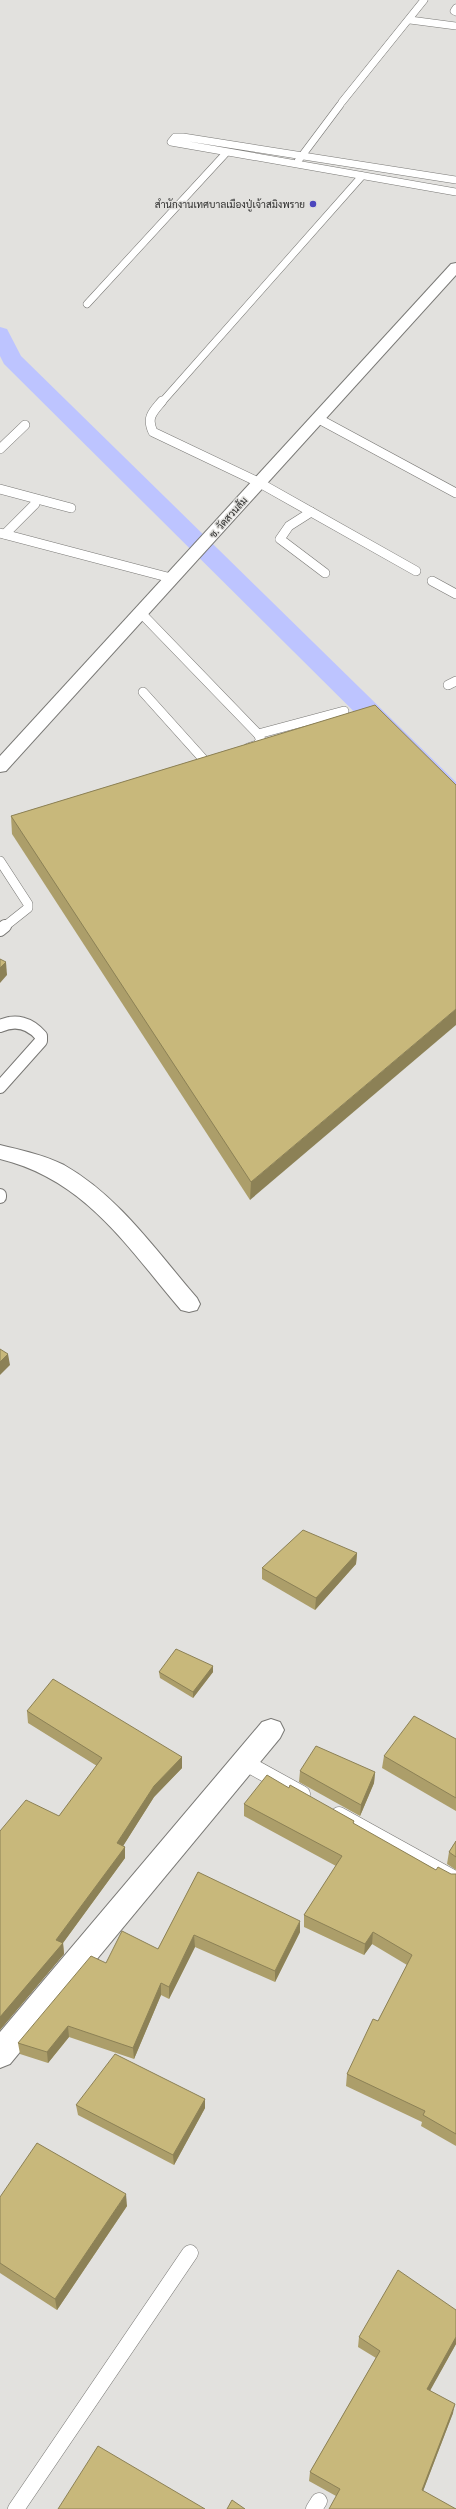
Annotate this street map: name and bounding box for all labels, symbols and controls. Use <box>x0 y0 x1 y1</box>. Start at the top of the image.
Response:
place label: สำนักงานเทศบาลเมืองปู่เจ้าสมิงพราย <box>155 198 305 212</box>
marker: สำนักงานเทศบาลเมืองปู่เจ้าสมิงพราย <box>308 199 318 209</box>
street label: ซ. วัดสวนส้ม <box>206 494 250 540</box>

